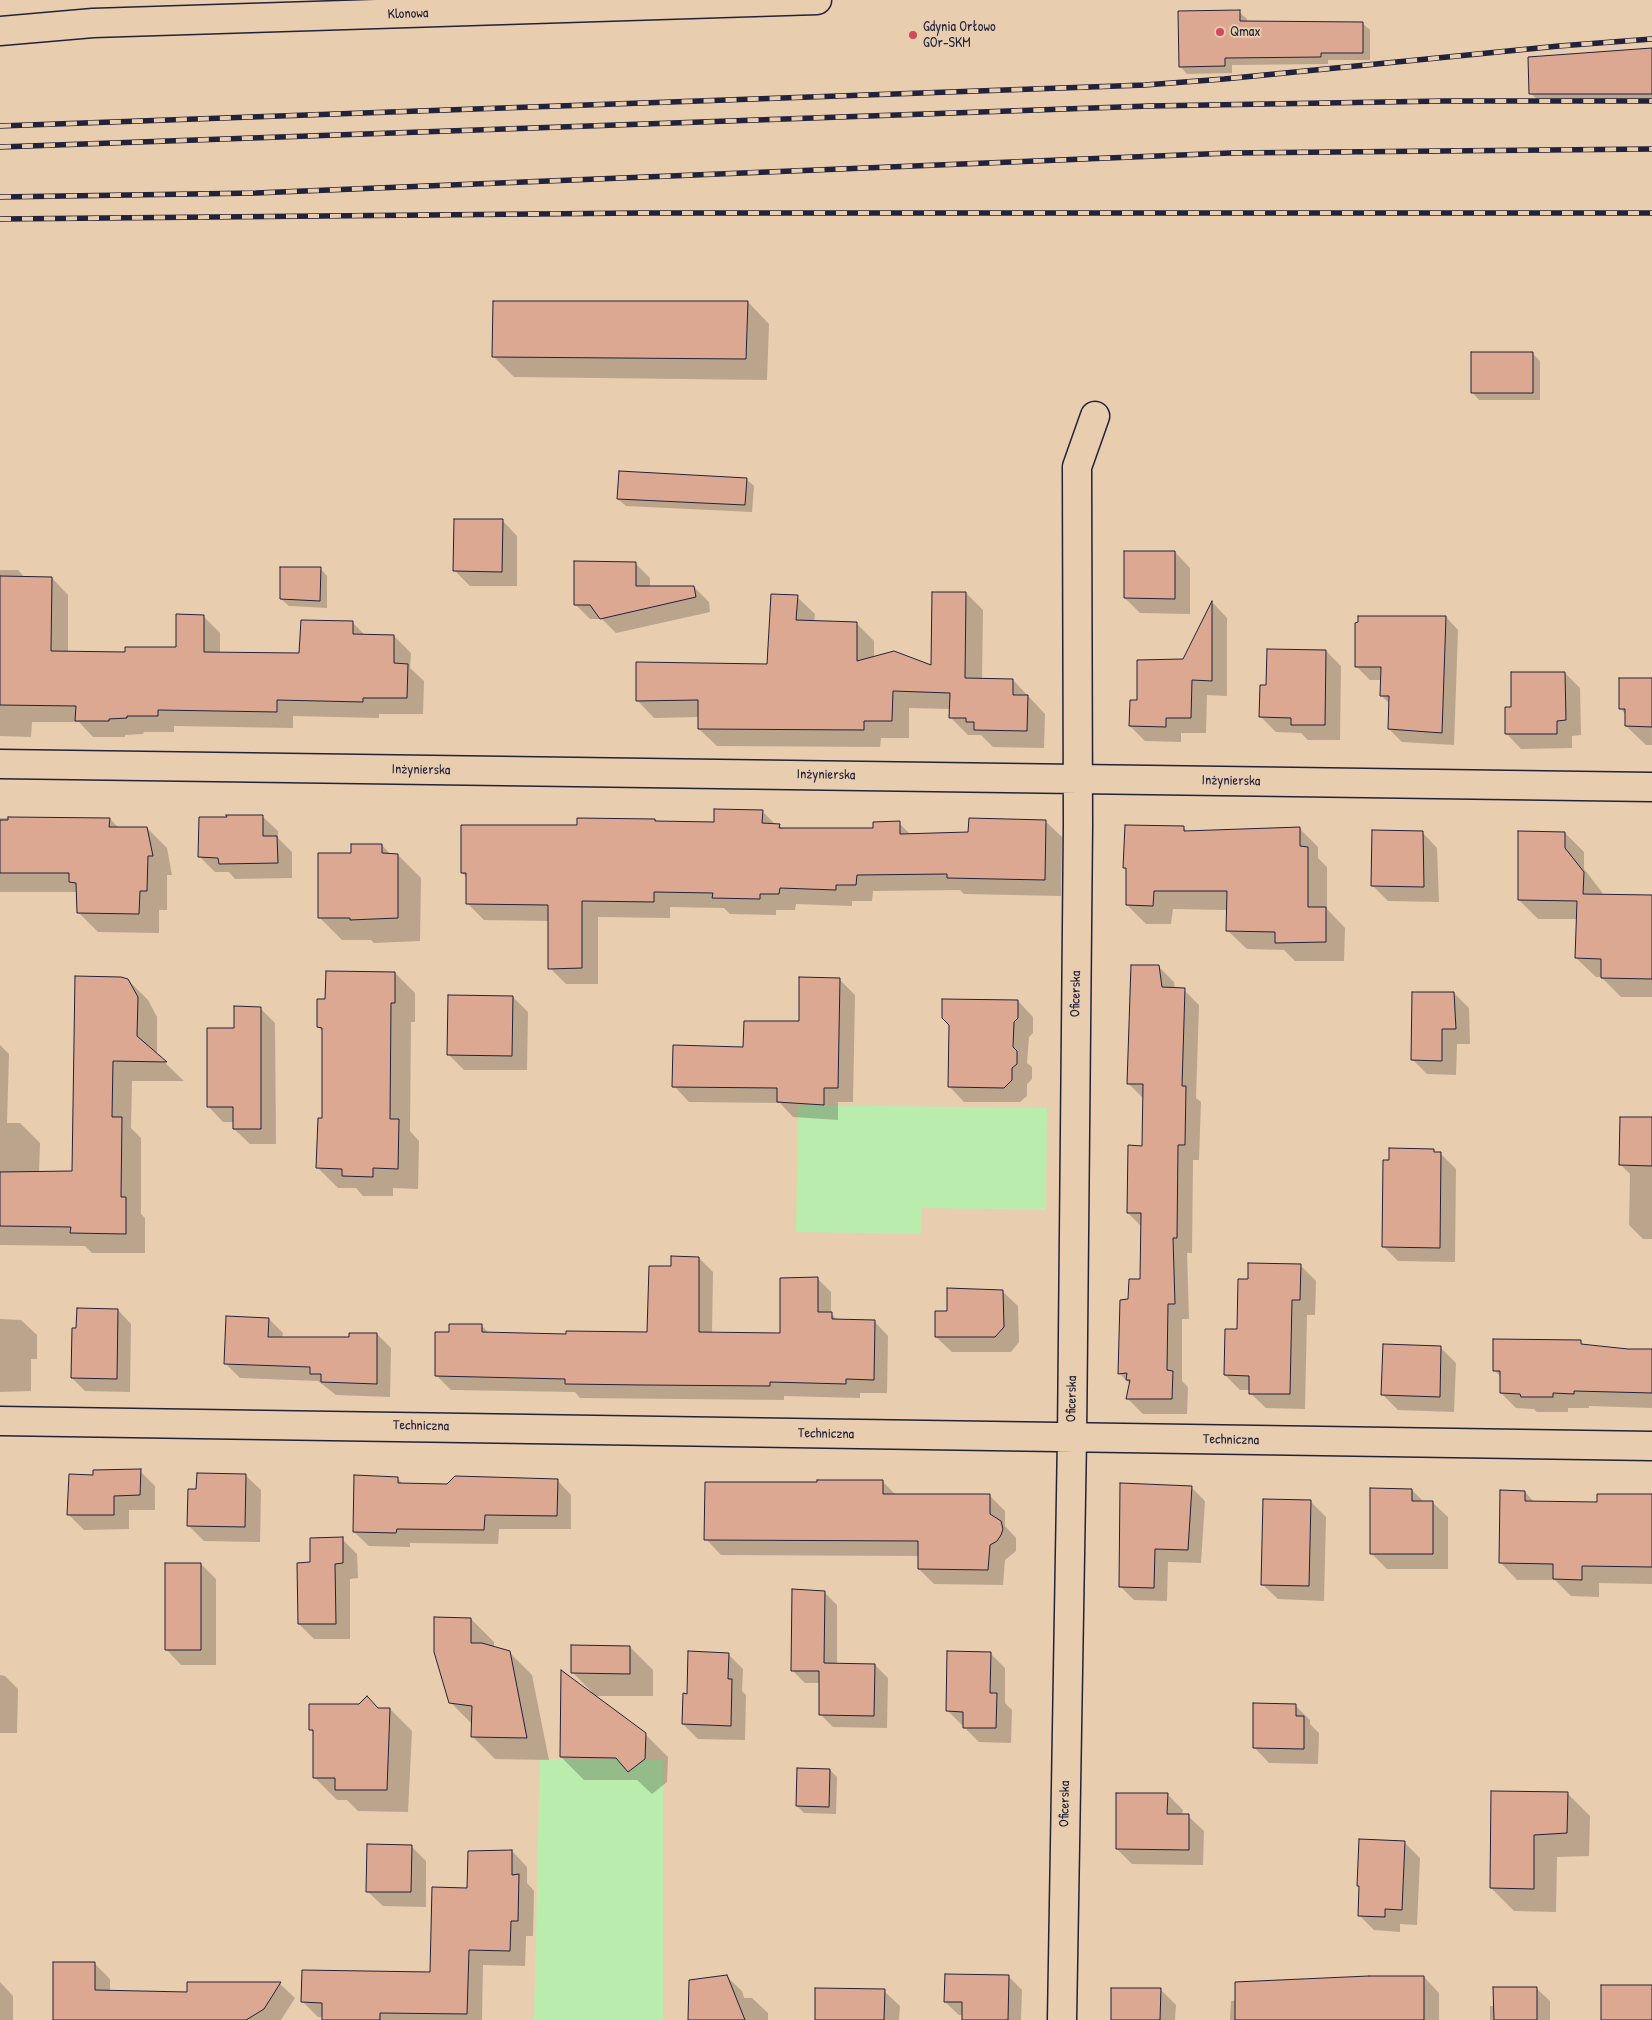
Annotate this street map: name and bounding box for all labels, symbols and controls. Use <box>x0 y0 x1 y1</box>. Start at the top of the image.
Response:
street label: Klonowa <box>387 5 429 23</box>
place label: Gdynia Orłowo GOr-SKM <box>923 19 996 52</box>
place label: Qmax <box>1230 24 1260 40</box>
marker: Qmax <box>1214 26 1226 38</box>
marker: Gdynia Orłowo GOr-SKM <box>907 29 919 41</box>
street label: Inżynierska <box>392 761 450 779</box>
street label: Inżynierska <box>797 766 855 784</box>
street label: Inżynierska <box>1202 772 1260 790</box>
street label: Oficerska <box>1067 971 1085 1017</box>
street label: Oficerska <box>1063 1376 1081 1422</box>
street label: Techniczna <box>393 1417 449 1435</box>
street label: Techniczna <box>798 1425 854 1443</box>
street label: Techniczna <box>1203 1431 1259 1449</box>
street label: Oficerska <box>1056 1781 1074 1827</box>

